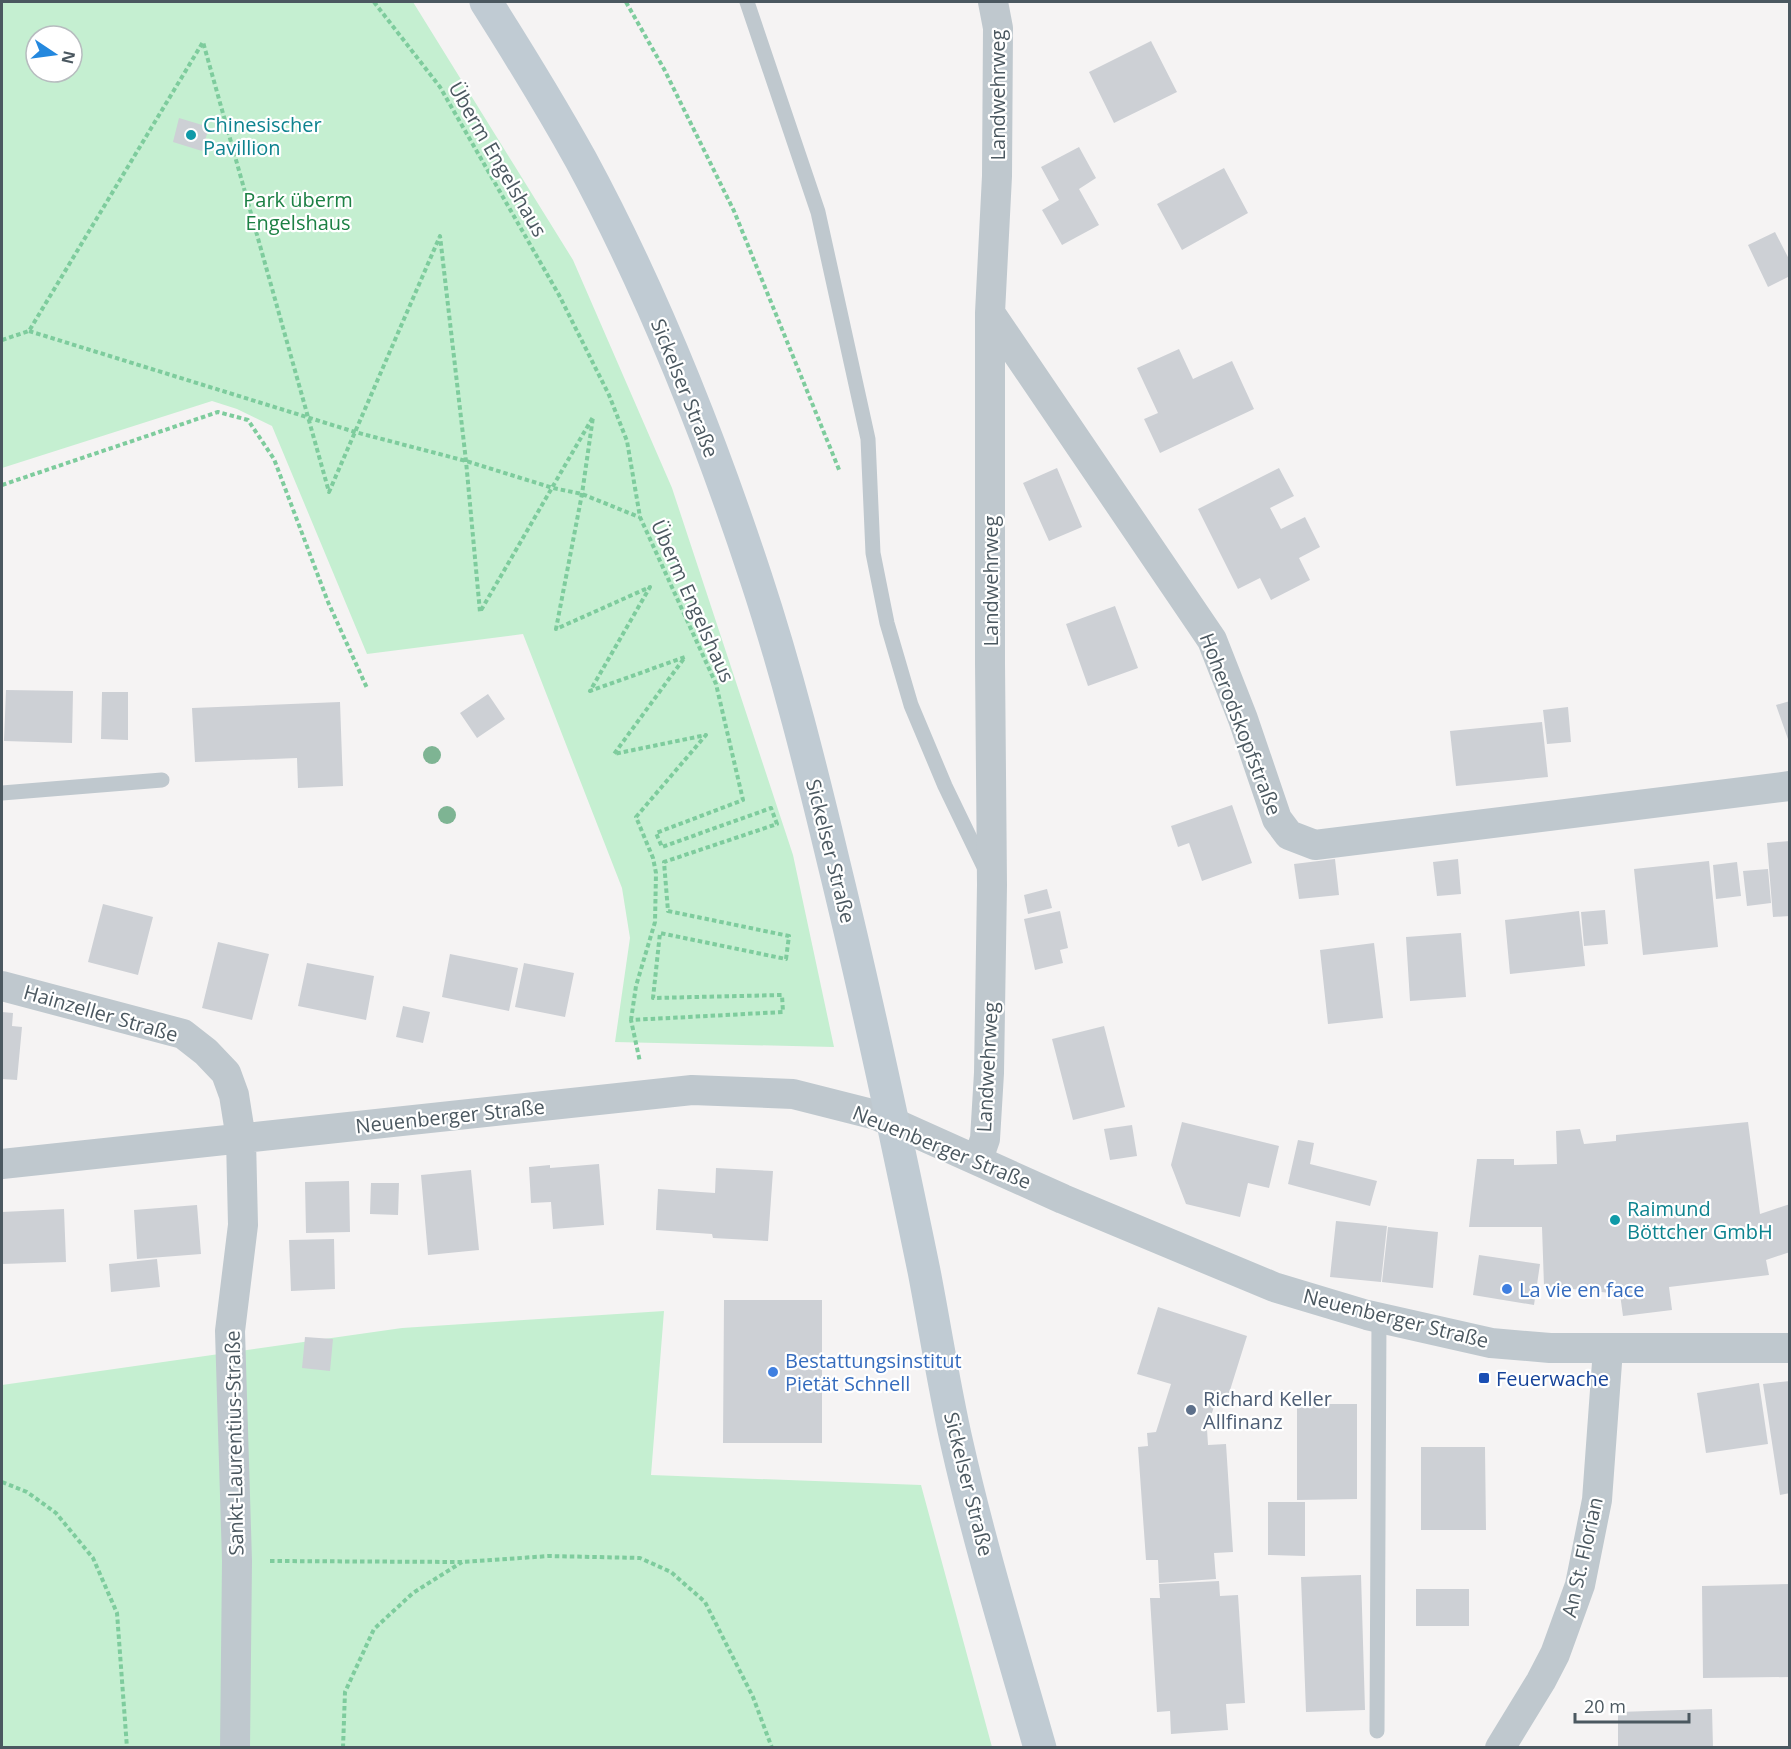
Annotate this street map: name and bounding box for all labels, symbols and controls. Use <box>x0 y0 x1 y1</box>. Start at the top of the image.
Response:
north arrow <box>24 24 84 84</box>
street label: Landwehrweg <box>984 29 1011 160</box>
text: N <box>56 49 81 66</box>
street label: Überm Engelshaus <box>443 76 553 242</box>
place label: Chinesischer Pavillion <box>203 111 322 161</box>
marker: Chinesischer Pavillion <box>184 128 198 142</box>
park label: Park überm Engelshaus <box>243 186 353 236</box>
street label: Sickelser Straße <box>645 315 725 461</box>
street label: Landwehrweg <box>977 515 1004 646</box>
street label: Überm Engelshaus <box>645 516 741 686</box>
street label: Hoherodskopfstraße <box>1194 629 1288 819</box>
street label: Sickelser Straße <box>800 776 862 926</box>
street label: Hainzeller Straße <box>21 978 181 1048</box>
street label: Landwehrweg <box>970 1001 1004 1133</box>
street label: Neuenberger Straße <box>354 1093 546 1139</box>
street label: Neuenberger Straße <box>849 1099 1035 1195</box>
place label: Raimund Böttcher GmbH <box>1627 1195 1773 1245</box>
marker: Raimund Böttcher GmbH <box>1608 1213 1622 1227</box>
place label: La vie en face <box>1519 1276 1645 1303</box>
street label: Neuenberger Straße <box>1300 1282 1492 1354</box>
marker: La vie en face <box>1500 1282 1514 1296</box>
street label: Sankt-Laurentius-Straße <box>219 1330 249 1556</box>
place label: Bestattungsinstitut Pietät Schnell <box>785 1347 962 1397</box>
marker: Bestattungsinstitut Pietät Schnell <box>766 1365 780 1379</box>
place label: Feuerwache <box>1496 1365 1609 1392</box>
marker: Feuerwache <box>1477 1371 1491 1385</box>
place label: Richard Keller Allfinanz <box>1203 1385 1332 1435</box>
marker: Richard Keller Allfinanz <box>1184 1403 1198 1417</box>
street label: Sickelser Straße <box>938 1409 1000 1559</box>
street label: An St. Florian <box>1555 1494 1609 1620</box>
scale bar <box>1575 1686 1689 1724</box>
text: 20 m <box>1584 1694 1626 1718</box>

